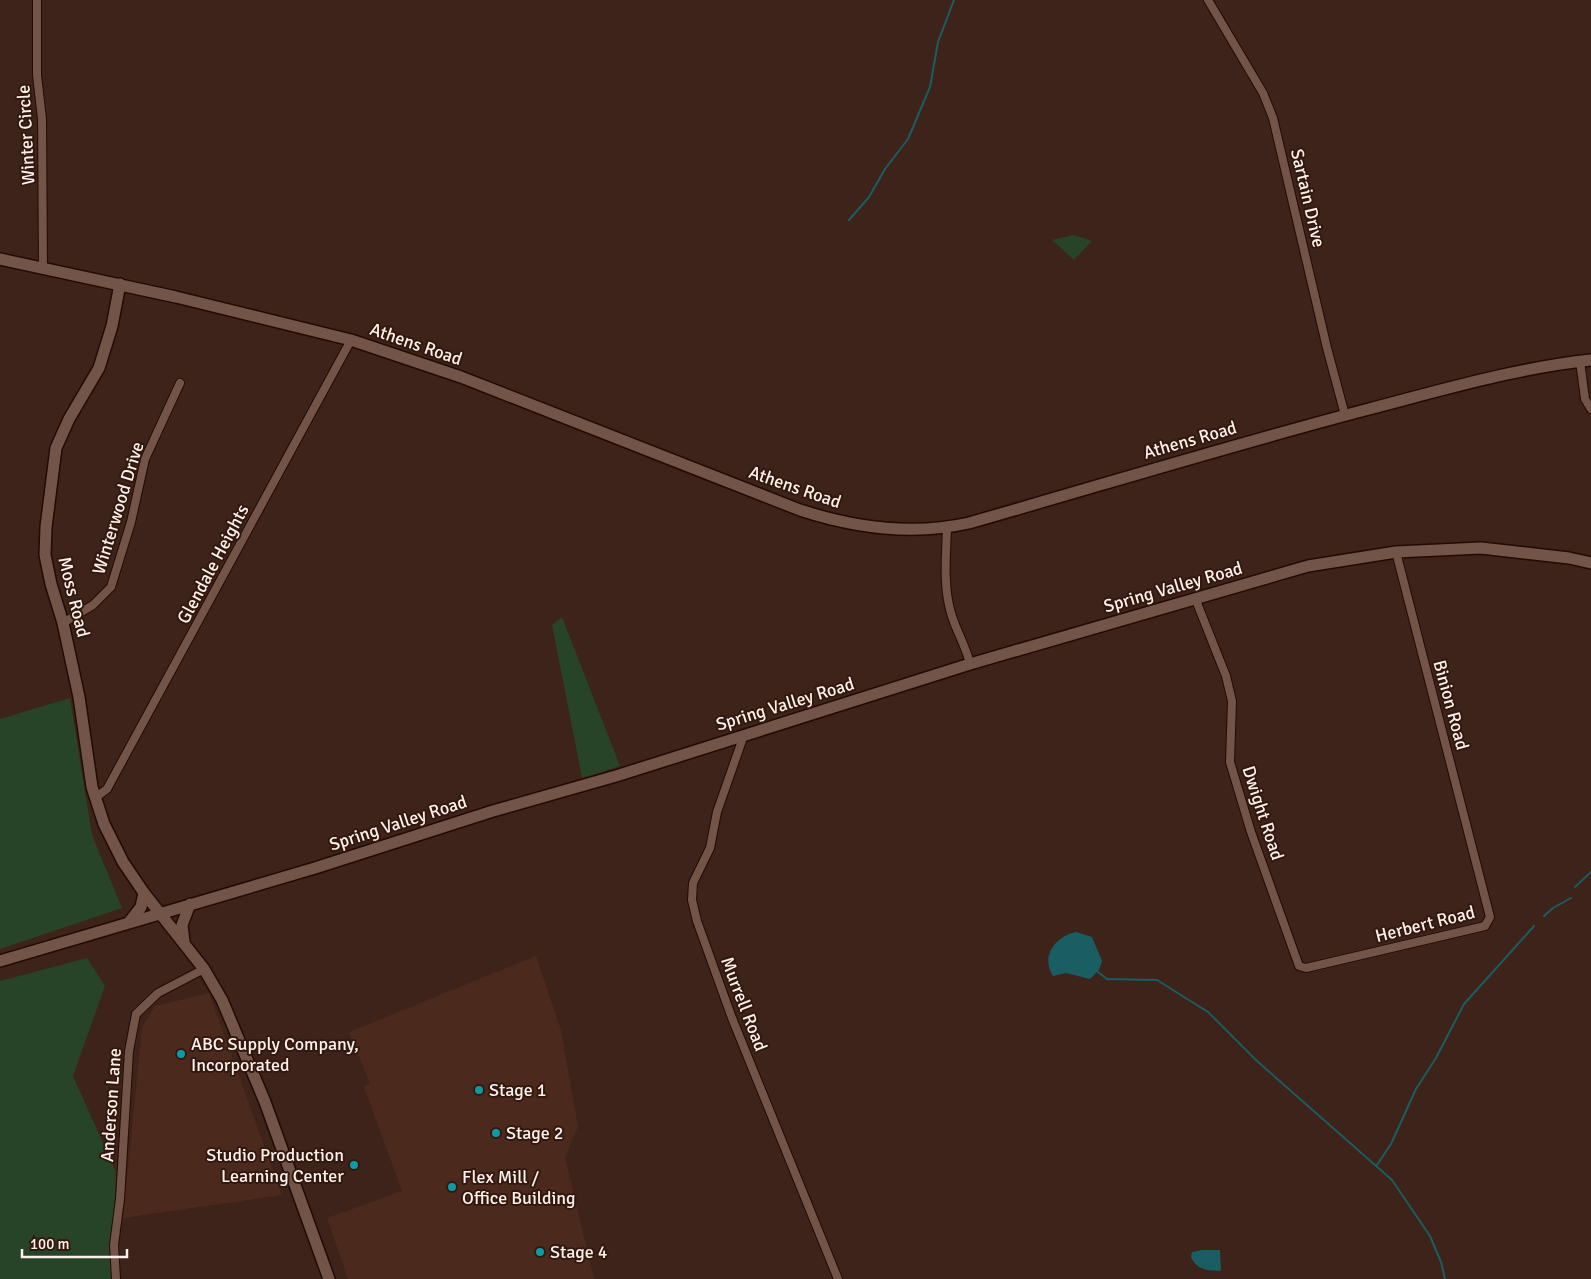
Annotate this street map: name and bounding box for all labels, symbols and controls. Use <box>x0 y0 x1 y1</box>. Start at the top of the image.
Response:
street label: Winter Circle <box>12 84 40 186</box>
street label: Sartain Drive <box>1286 147 1330 249</box>
street label: Athens Road <box>367 318 465 370</box>
street label: Athens Road <box>1141 416 1239 464</box>
street label: Winterwood Drive <box>87 439 149 577</box>
street label: Athens Road <box>746 461 844 513</box>
street label: Glendale Heights <box>172 501 254 627</box>
street label: Moss Road <box>53 554 95 640</box>
street label: Spring Valley Road <box>1101 557 1245 617</box>
street label: Binion Road <box>1428 658 1474 752</box>
street label: Spring Valley Road <box>713 673 857 735</box>
street label: Dwight Road <box>1237 763 1289 863</box>
street label: Spring Valley Road <box>326 790 470 856</box>
street label: Herbert Road <box>1373 901 1477 947</box>
street label: Murrell Road <box>716 954 772 1054</box>
place label: ABC Supply Company, Incorporated <box>191 1033 359 1076</box>
street label: Anderson Lane <box>96 1047 126 1163</box>
marker: ABC Supply Company, Incorporated <box>175 1048 187 1060</box>
place label: Stage 1 <box>489 1079 547 1101</box>
marker: Stage 1 <box>473 1084 485 1096</box>
place label: Stage 2 <box>506 1122 564 1144</box>
marker: Stage 2 <box>490 1127 502 1139</box>
place label: Studio Production Learning Center <box>206 1144 344 1187</box>
marker: Studio Production Learning Center <box>348 1159 360 1171</box>
place label: Flex Mill / Office Building <box>462 1166 576 1209</box>
marker: Flex Mill / Office Building <box>446 1181 458 1193</box>
scale bar <box>22 1226 128 1258</box>
text: 100 m <box>30 1235 70 1253</box>
place label: Stage 4 <box>550 1241 608 1263</box>
marker: Stage 4 <box>534 1246 546 1258</box>

